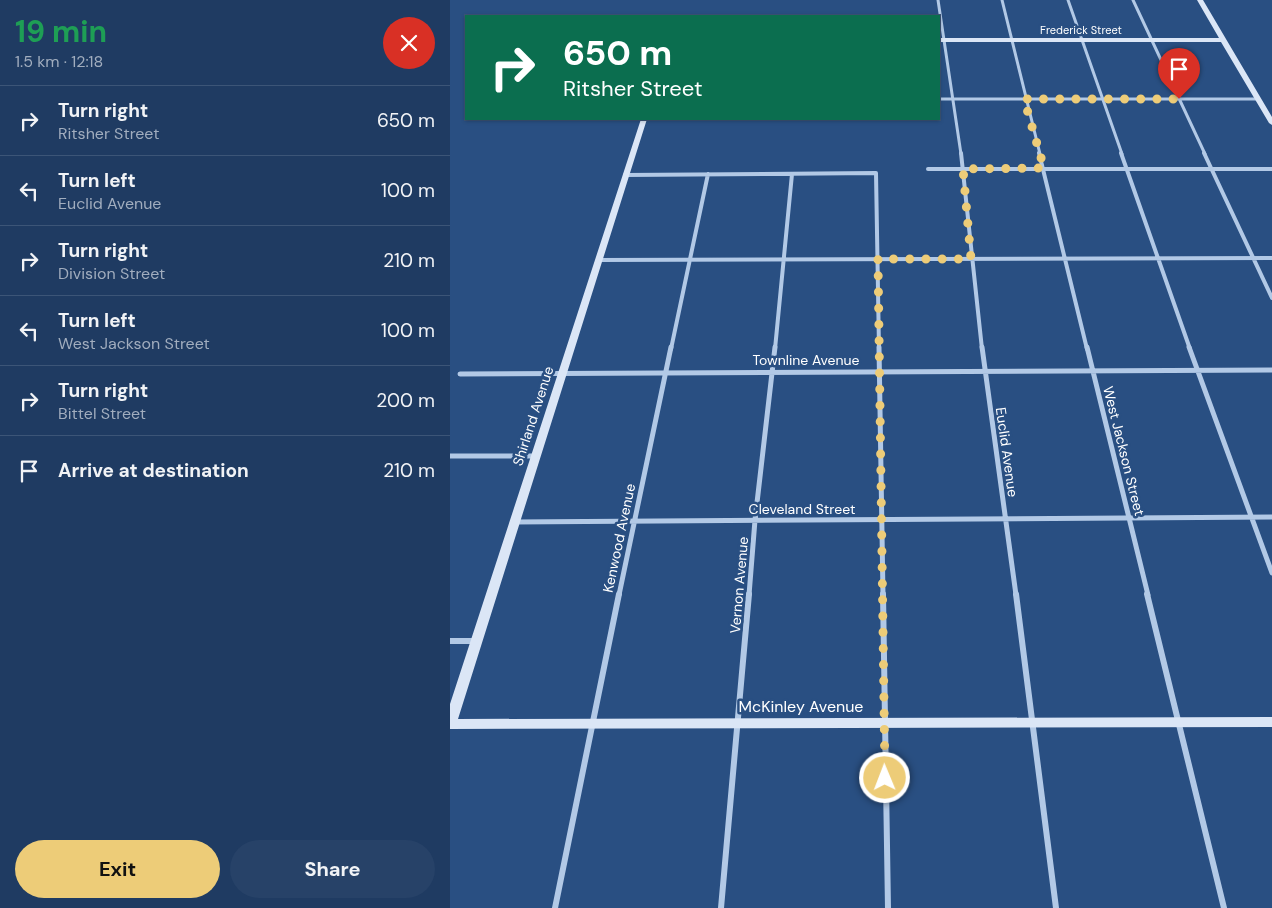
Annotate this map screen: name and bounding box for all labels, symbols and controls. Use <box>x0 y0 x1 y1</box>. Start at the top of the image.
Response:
text: 19 min <box>15 12 107 51</box>
button: close <box>383 17 435 69</box>
street label: Frederick Street <box>1040 23 1122 37</box>
text: 650 m <box>563 30 672 76</box>
icon: right <box>480 35 545 100</box>
pin <box>1158 48 1200 99</box>
text: 1.5 km · 12:18 <box>15 51 103 72</box>
icon: arrive <box>1165 55 1193 83</box>
text: Ritsher Street <box>563 74 703 103</box>
text: Turn right <box>58 98 148 123</box>
icon: right <box>15 107 43 135</box>
text: 650 m <box>377 108 435 133</box>
text: Ritsher Street <box>58 123 159 144</box>
text: Turn left <box>58 168 136 193</box>
icon: left <box>15 177 43 205</box>
text: 100 m <box>381 178 435 203</box>
text: Euclid Avenue <box>58 193 161 214</box>
text: Turn right <box>58 238 148 263</box>
icon: right <box>15 247 43 275</box>
text: 210 m <box>383 248 435 273</box>
text: Division Street <box>58 263 165 284</box>
text: Turn left <box>58 308 136 333</box>
icon: left <box>15 317 43 345</box>
text: 100 m <box>381 318 435 343</box>
text: West Jackson Street <box>58 333 210 354</box>
street label: Townline Avenue <box>752 351 860 369</box>
street label: Shirland Avenue <box>508 364 558 468</box>
text: Turn right <box>58 378 148 403</box>
street label: West Jackson Street <box>1099 384 1149 518</box>
icon: right <box>15 387 43 415</box>
text: 200 m <box>376 388 435 413</box>
text: Bittel Street <box>58 403 146 424</box>
street label: Euclid Avenue <box>992 406 1022 498</box>
icon: arrive <box>15 457 43 485</box>
text: Arrive at destination <box>58 458 249 483</box>
text: 210 m <box>383 458 435 483</box>
street label: Kenwood Avenue <box>599 482 639 594</box>
street label: Cleveland Street <box>749 500 855 518</box>
street label: Vernon Avenue <box>726 536 752 634</box>
street label: McKinley Avenue <box>739 696 863 717</box>
position arrow <box>858 751 910 803</box>
button: Exit <box>15 840 220 898</box>
button: Share <box>230 840 435 898</box>

